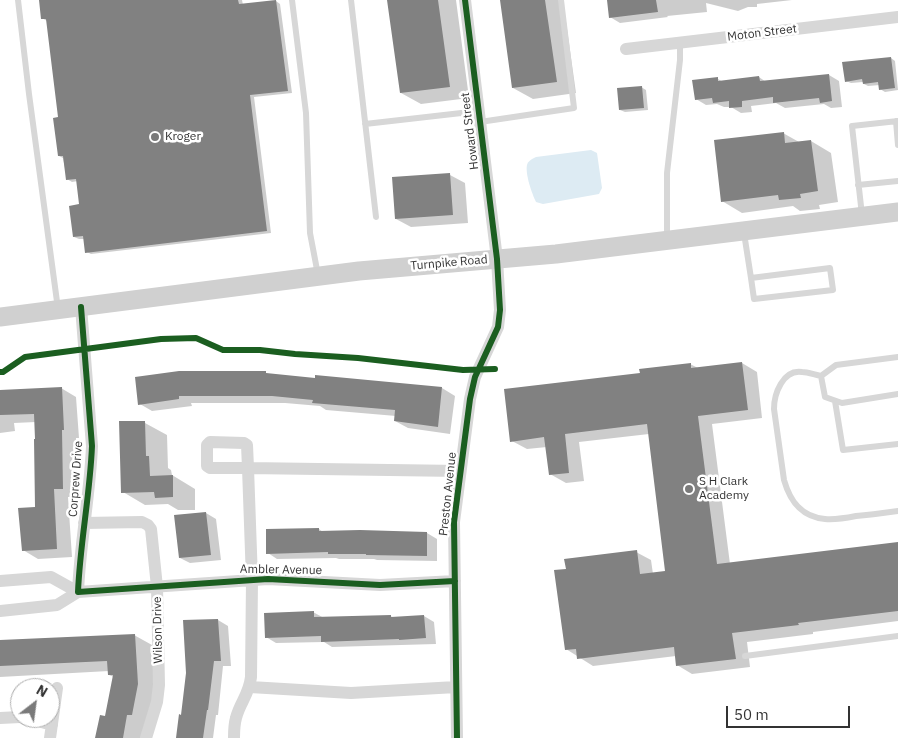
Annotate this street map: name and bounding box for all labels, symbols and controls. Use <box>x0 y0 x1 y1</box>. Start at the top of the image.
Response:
street label: Moton Street <box>726 22 798 44</box>
street label: Howard Street <box>458 92 482 170</box>
place label: Kroger <box>165 130 201 144</box>
marker: Kroger <box>149 131 161 143</box>
street label: Turnpike Road <box>410 252 488 274</box>
street label: Corprew Drive <box>66 440 86 518</box>
street label: Preston Avenue <box>436 451 460 537</box>
place label: S H Clark Academy <box>699 475 749 503</box>
marker: S H Clark Academy <box>683 483 695 495</box>
street label: Ambler Avenue <box>240 562 322 578</box>
street label: Wilson Drive <box>150 596 166 664</box>
north arrow <box>10 678 60 728</box>
text: N <box>33 681 51 701</box>
scale bar <box>728 696 852 728</box>
text: 50 m <box>734 705 769 724</box>

